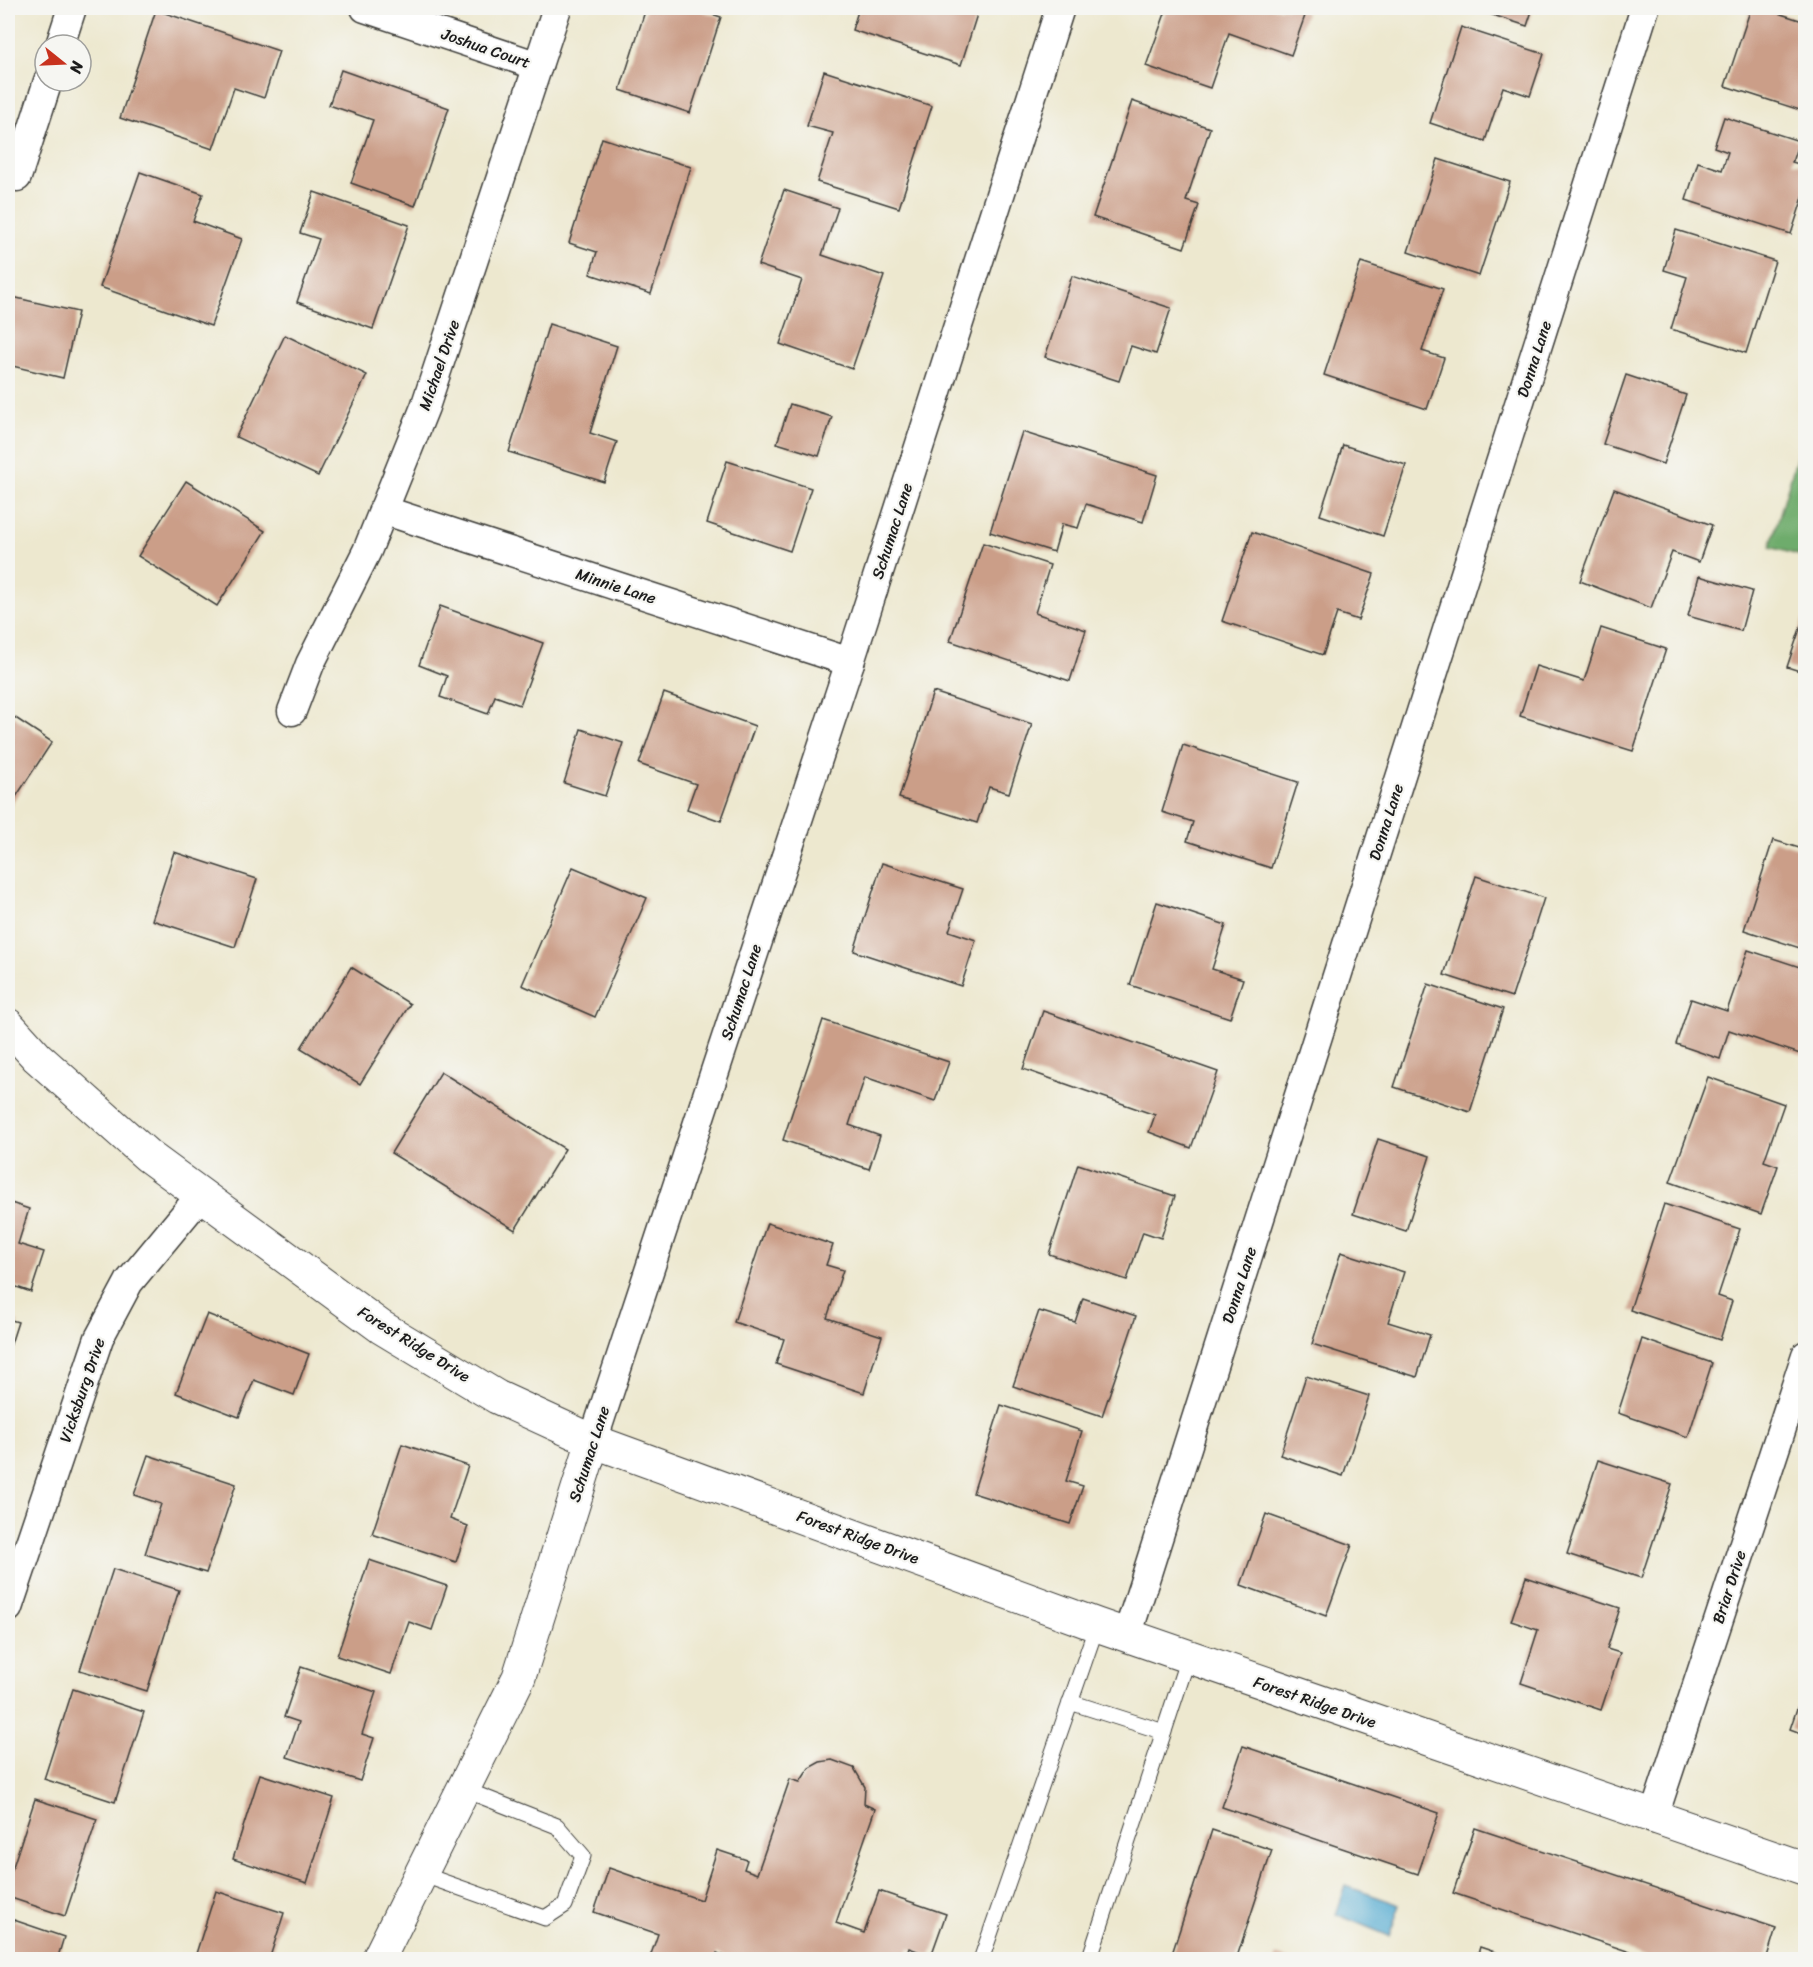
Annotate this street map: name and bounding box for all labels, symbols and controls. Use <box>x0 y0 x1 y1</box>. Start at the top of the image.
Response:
street label: Joshua Court <box>437 19 534 77</box>
north arrow <box>33 33 93 93</box>
text: N <box>61 57 93 78</box>
street label: Michael Drive <box>410 316 468 414</box>
street label: Donna Lane <box>1508 317 1560 401</box>
street label: Schumac Lane <box>863 479 921 583</box>
street label: Minnie Lane <box>572 559 660 613</box>
street label: Donna Lane <box>1360 780 1412 864</box>
street label: Schumac Lane <box>712 940 770 1044</box>
street label: Donna Lane <box>1213 1243 1265 1327</box>
street label: Forest Ridge Drive <box>352 1298 476 1390</box>
street label: Vicksburg Drive <box>50 1334 114 1446</box>
street label: Schumac Lane <box>560 1402 618 1506</box>
street label: Forest Ridge Drive <box>793 1501 924 1573</box>
street label: Briar Drive <box>1703 1546 1755 1628</box>
street label: Forest Ridge Drive <box>1250 1667 1381 1737</box>

